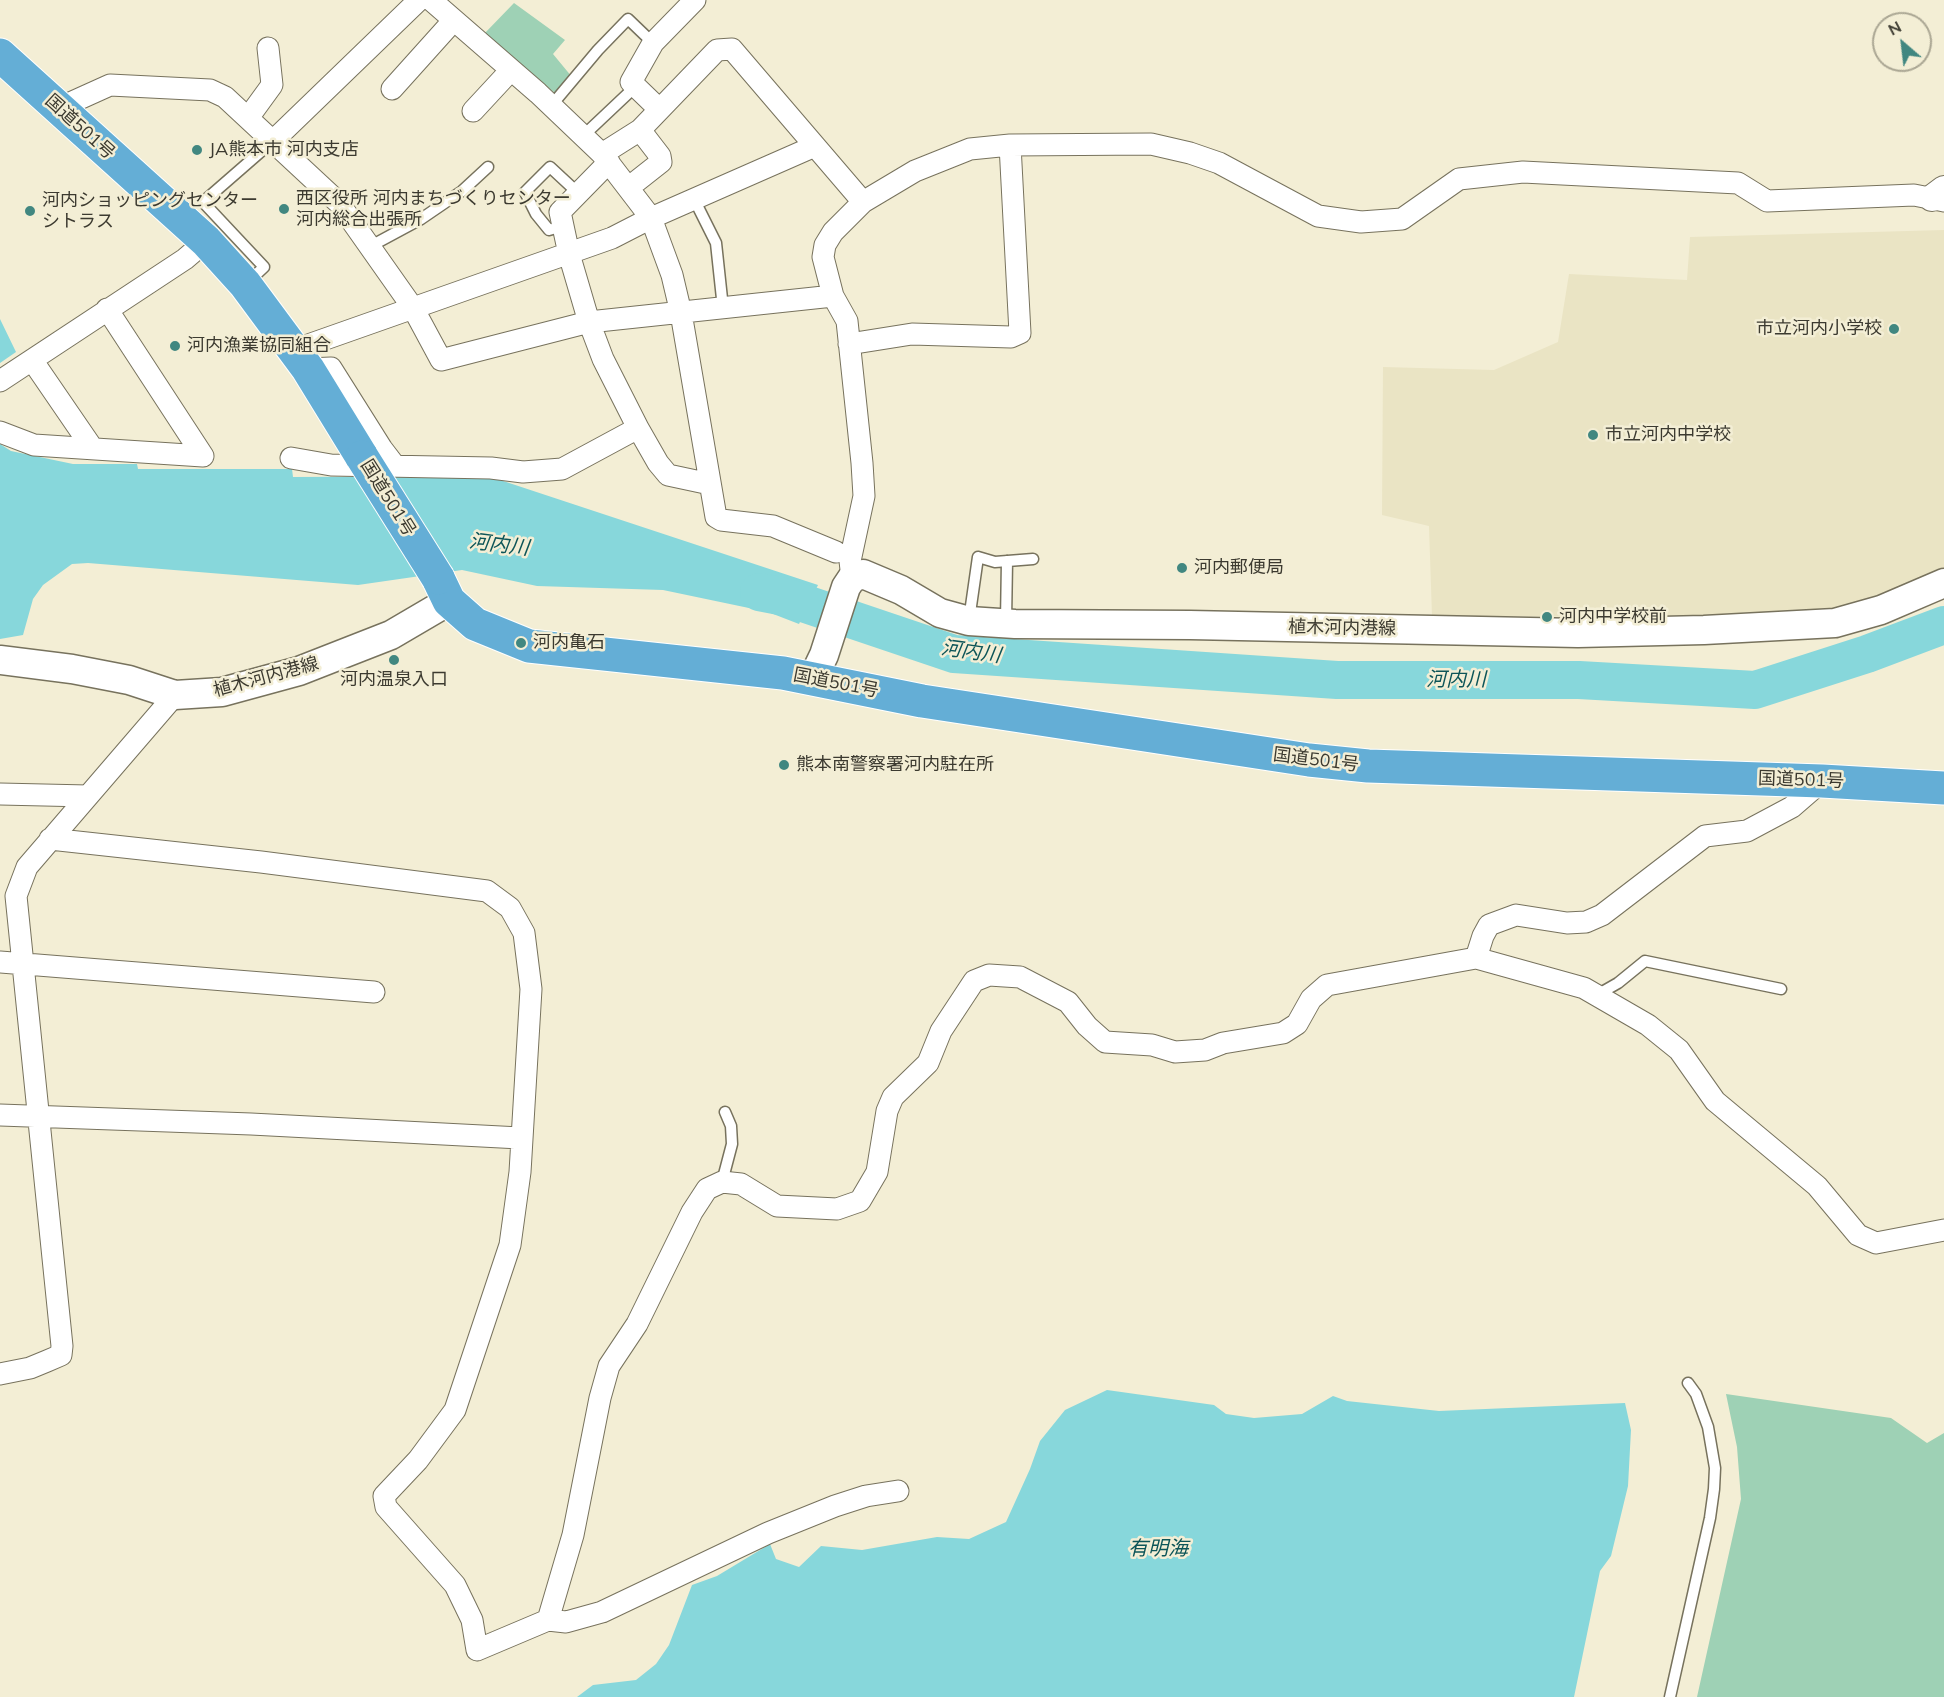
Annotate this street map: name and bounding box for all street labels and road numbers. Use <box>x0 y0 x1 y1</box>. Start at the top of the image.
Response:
street label: 国道501号 <box>41 90 119 164</box>
street label: 国道501号 <box>356 456 420 540</box>
street label: 植木河内港線 <box>1288 616 1396 640</box>
street label: 植木河内港線 <box>211 653 321 701</box>
street label: 国道501号 <box>792 664 880 702</box>
street label: 国道501号 <box>1272 744 1360 776</box>
street label: 国道501号 <box>1757 768 1845 792</box>

